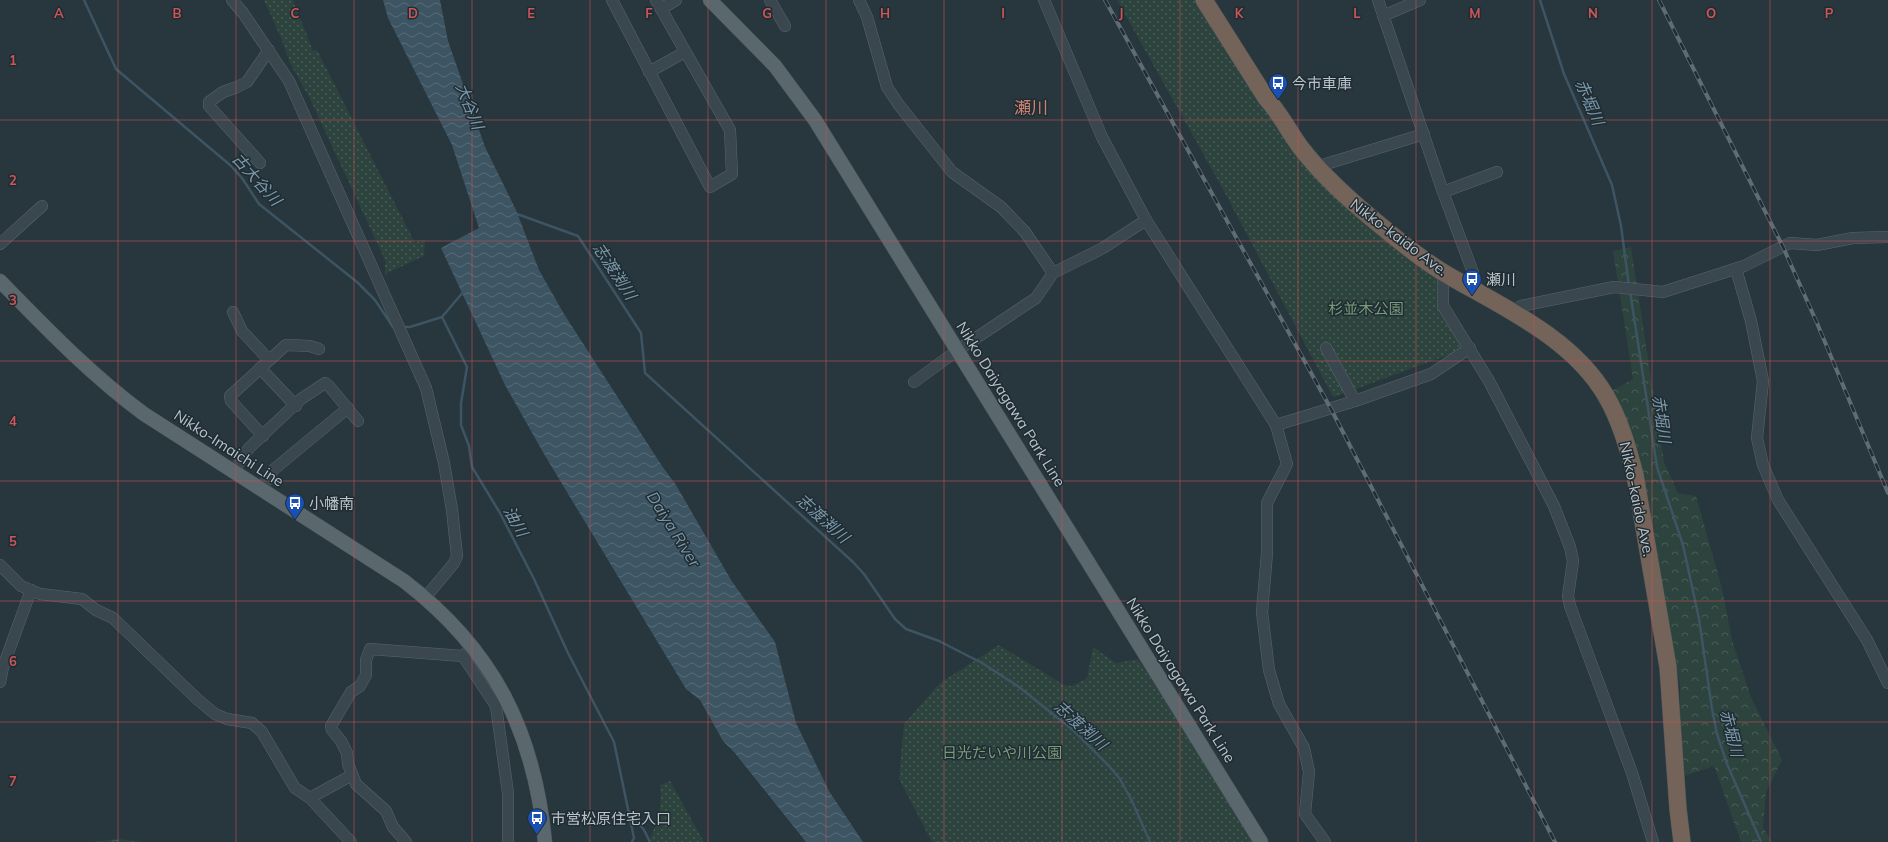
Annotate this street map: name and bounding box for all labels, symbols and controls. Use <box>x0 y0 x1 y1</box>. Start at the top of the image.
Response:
text: A <box>54 5 64 21</box>
text: B <box>173 5 182 21</box>
text: C <box>291 5 300 21</box>
text: D <box>408 5 418 21</box>
text: E <box>527 5 535 21</box>
text: F <box>645 5 653 21</box>
text: G <box>762 5 772 21</box>
text: H <box>880 5 890 21</box>
text: I <box>1001 5 1005 21</box>
text: J <box>1119 5 1123 21</box>
text: K <box>1235 5 1245 21</box>
text: L <box>1353 5 1361 21</box>
text: M <box>1469 5 1481 21</box>
text: N <box>1588 5 1598 21</box>
text: O <box>1706 5 1716 21</box>
text: P <box>1825 5 1834 21</box>
text: 1 <box>9 52 17 68</box>
bus stop icon: 今市車庫 <box>1267 72 1289 100</box>
place label: 今市車庫 <box>1292 74 1352 93</box>
water label: 赤堀川 <box>1571 76 1609 130</box>
water label: 大谷川 <box>452 80 489 134</box>
district label: 瀬川 <box>1014 97 1048 118</box>
water label: 古大谷川 <box>228 149 287 211</box>
text: 2 <box>9 172 17 188</box>
street label: Nikko-kaido Ave. <box>1347 194 1451 280</box>
water label: 志渡渕川 <box>589 239 642 305</box>
bus stop icon: 瀬川 <box>1461 268 1483 296</box>
place label: 瀬川 <box>1486 270 1516 289</box>
text: 3 <box>9 292 17 308</box>
park label: 杉並木公園 <box>1328 299 1404 318</box>
street label: Nikko Daiyagawa Park Line <box>952 318 1070 490</box>
water label: 赤堀川 <box>1649 394 1676 446</box>
street label: Nikko-Imaichi Line <box>170 405 288 491</box>
text: 4 <box>9 413 17 429</box>
street label: Nikko-kaido Ave. <box>1616 440 1658 558</box>
water label: Daiya River <box>643 488 706 571</box>
water label: 志渡渕川 <box>793 489 855 548</box>
bus stop icon: 小幡南 <box>284 492 306 520</box>
place label: 小幡南 <box>309 494 354 513</box>
water label: 油川 <box>499 502 533 542</box>
text: 5 <box>9 533 17 549</box>
street label: Nikko Daiyagawa Park Line <box>1122 594 1240 766</box>
text: 6 <box>9 653 17 669</box>
water label: 志渡渕川 <box>1051 696 1113 755</box>
water label: 赤堀川 <box>1716 707 1748 761</box>
park label: 日光だいや川公園 <box>942 743 1062 762</box>
text: 7 <box>9 773 17 789</box>
bus stop icon: 市営松原住宅入口 <box>526 807 548 835</box>
place label: 市営松原住宅入口 <box>551 809 671 828</box>

